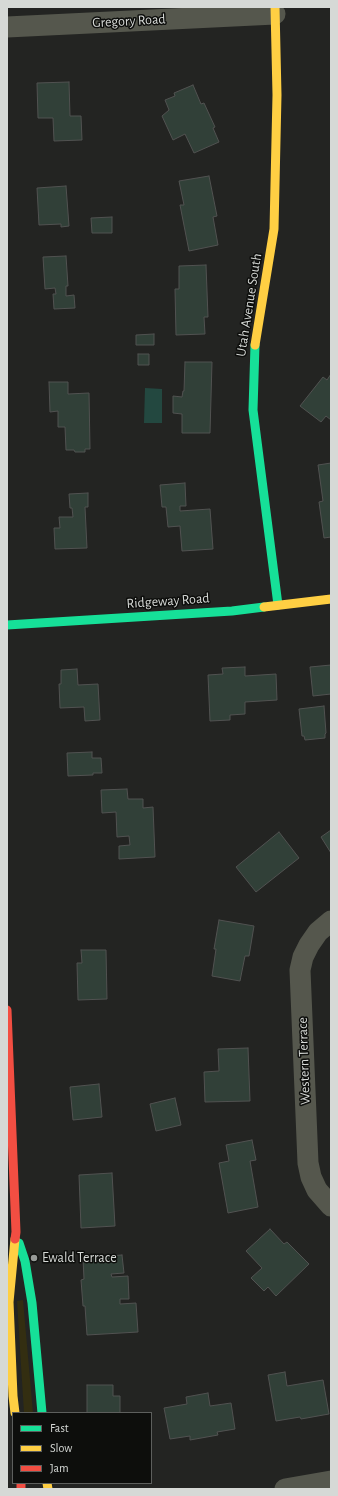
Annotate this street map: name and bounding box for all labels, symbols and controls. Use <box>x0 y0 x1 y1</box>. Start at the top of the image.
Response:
street label: Gregory Road <box>92 11 166 31</box>
street label: Utah Avenue South <box>233 252 265 358</box>
street label: Ridgeway Road <box>126 590 210 612</box>
street label: Western Terrace <box>294 1017 314 1105</box>
place label: Ewald Terrace <box>42 1250 117 1266</box>
marker: Ewald Terrace <box>29 1253 39 1263</box>
legend <box>12 1412 152 1484</box>
text: Fast <box>50 1422 69 1434</box>
text: Slow <box>50 1442 72 1454</box>
text: Jam <box>50 1462 69 1474</box>

